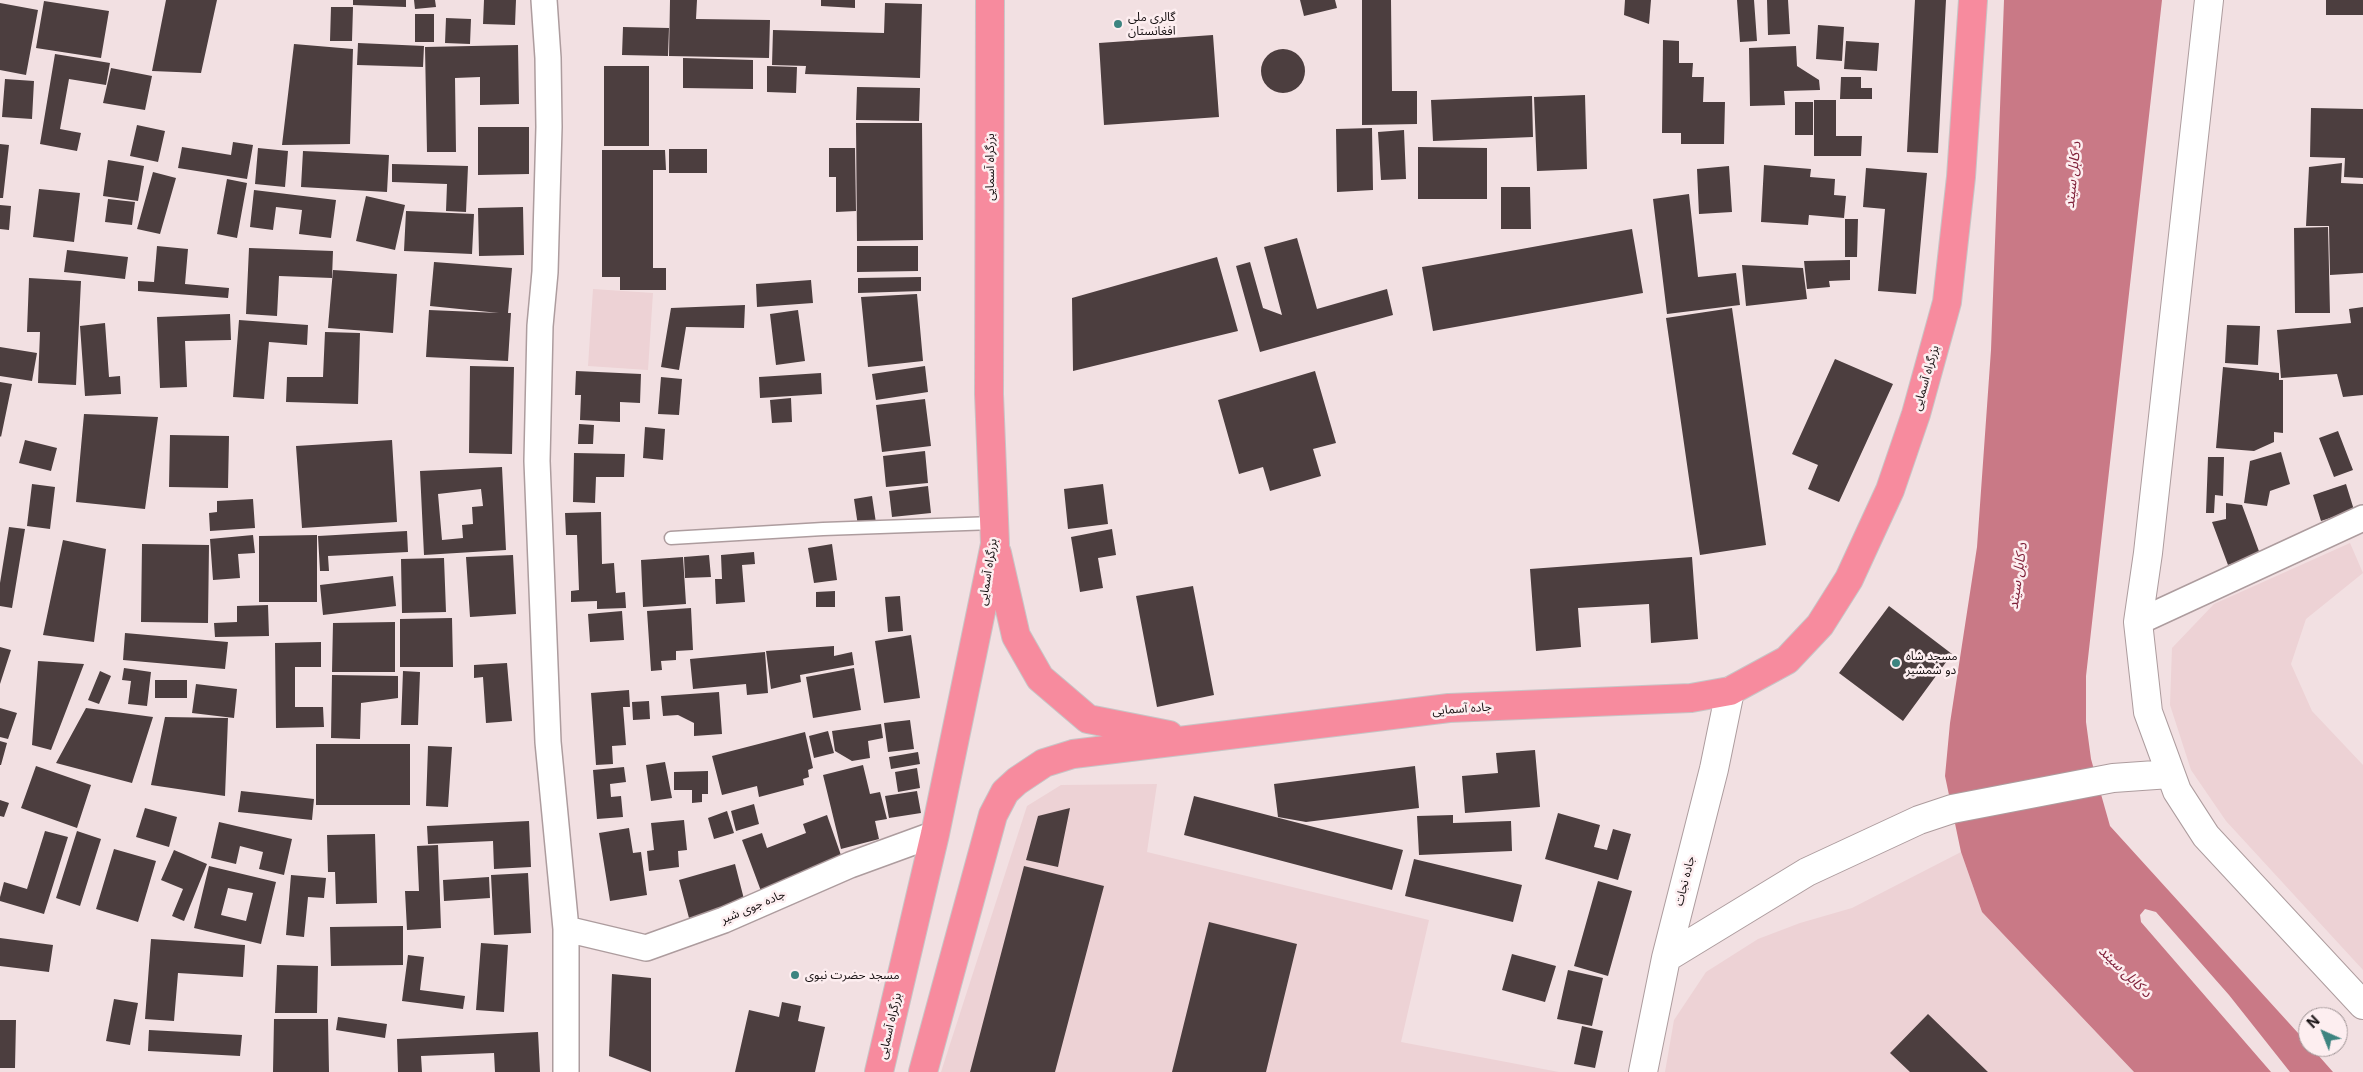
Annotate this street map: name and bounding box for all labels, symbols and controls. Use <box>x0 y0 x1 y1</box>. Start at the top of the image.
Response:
place label: گالری ملی افغانستان <box>1128 10 1176 38</box>
marker: گالری ملی افغانستان <box>1112 18 1124 30</box>
street label: بزرگراه آسمایی <box>983 133 997 201</box>
water label: د کابل سيند <box>2061 141 2085 209</box>
street label: بزرگراه آسمایی <box>1910 344 1942 412</box>
street label: بزرگراه آسمایی <box>976 538 1000 606</box>
water label: د کابل سيند <box>2005 542 2031 610</box>
place label: مسجد شاه دو شمشیر <box>1906 649 1958 677</box>
marker: مسجد شاه دو شمشیر <box>1890 657 1902 669</box>
street label: جاده آسمایی <box>1432 700 1492 718</box>
street label: جاده نجات <box>1672 855 1698 907</box>
street label: جاده جوی شیر <box>719 887 787 927</box>
water label: د کابل سيند <box>2095 943 2155 1001</box>
place label: مسجد حضرت نبوی <box>805 968 900 982</box>
marker: مسجد حضرت نبوی <box>789 969 801 981</box>
street label: بزرگراه آسمایی <box>875 992 905 1060</box>
north arrow <box>2298 1007 2348 1057</box>
text: N <box>2303 1012 2323 1031</box>

